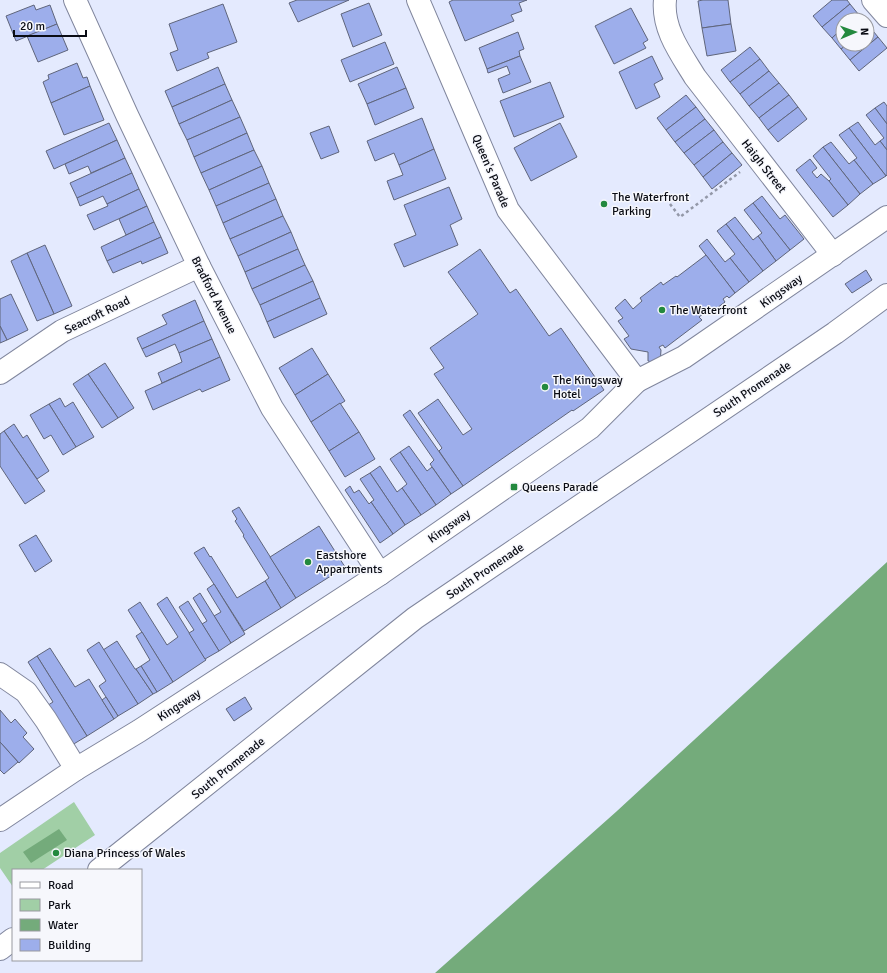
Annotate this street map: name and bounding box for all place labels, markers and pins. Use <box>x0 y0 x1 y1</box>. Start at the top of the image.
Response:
place label: The Waterfront Parking <box>612 190 689 219</box>
marker: The Waterfront Parking <box>599 199 609 209</box>
place label: The Waterfront <box>670 303 747 318</box>
marker: The Waterfront <box>657 305 667 315</box>
place label: The Kingsway Hotel <box>553 373 623 402</box>
marker: The Kingsway Hotel <box>540 382 550 392</box>
place label: Queens Parade <box>522 480 598 495</box>
marker: Queens Parade <box>509 482 519 492</box>
place label: Eastshore Appartments <box>316 548 383 577</box>
marker: Eastshore Appartments <box>303 557 313 567</box>
place label: Diana Princess of Wales <box>64 846 185 861</box>
marker: Diana Princess of Wales <box>51 848 61 858</box>

